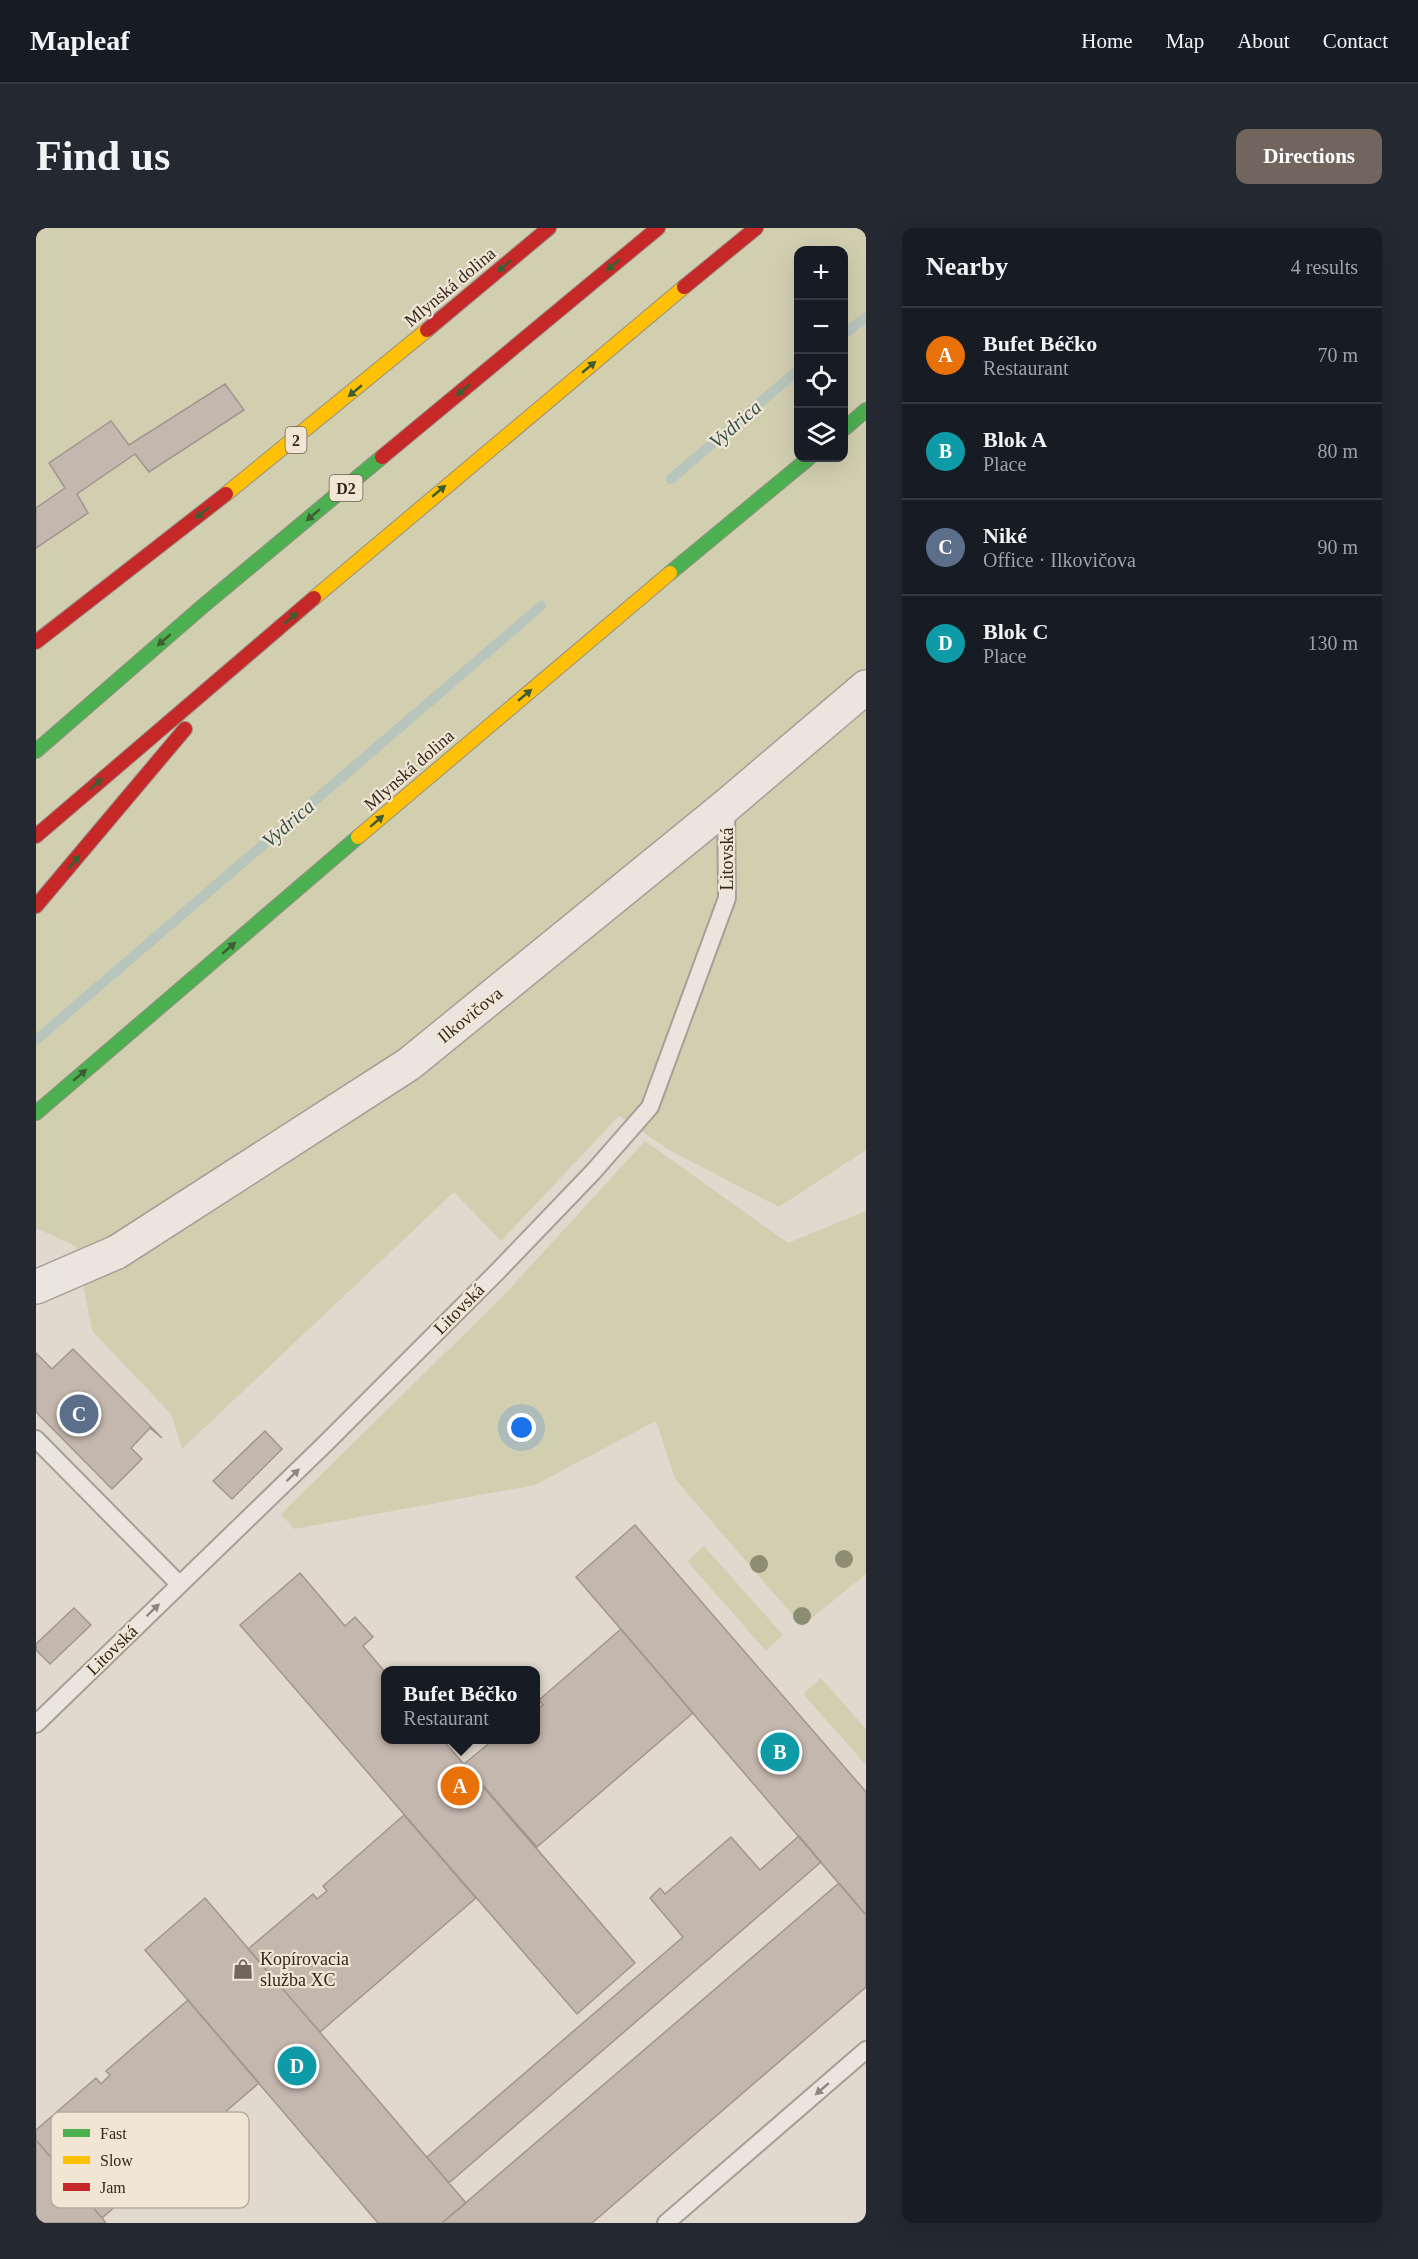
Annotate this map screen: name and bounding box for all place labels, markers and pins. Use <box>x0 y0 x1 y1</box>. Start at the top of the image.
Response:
pin: C <box>60 1392 99 1436</box>
pin: B <box>760 1730 800 1774</box>
pin: A <box>440 1764 480 1808</box>
place label: Kopírovacia služba XC <box>260 1949 349 1990</box>
shop icon: Kopírovacia služba XC <box>231 1957 255 1981</box>
pin: D <box>278 2044 316 2088</box>

